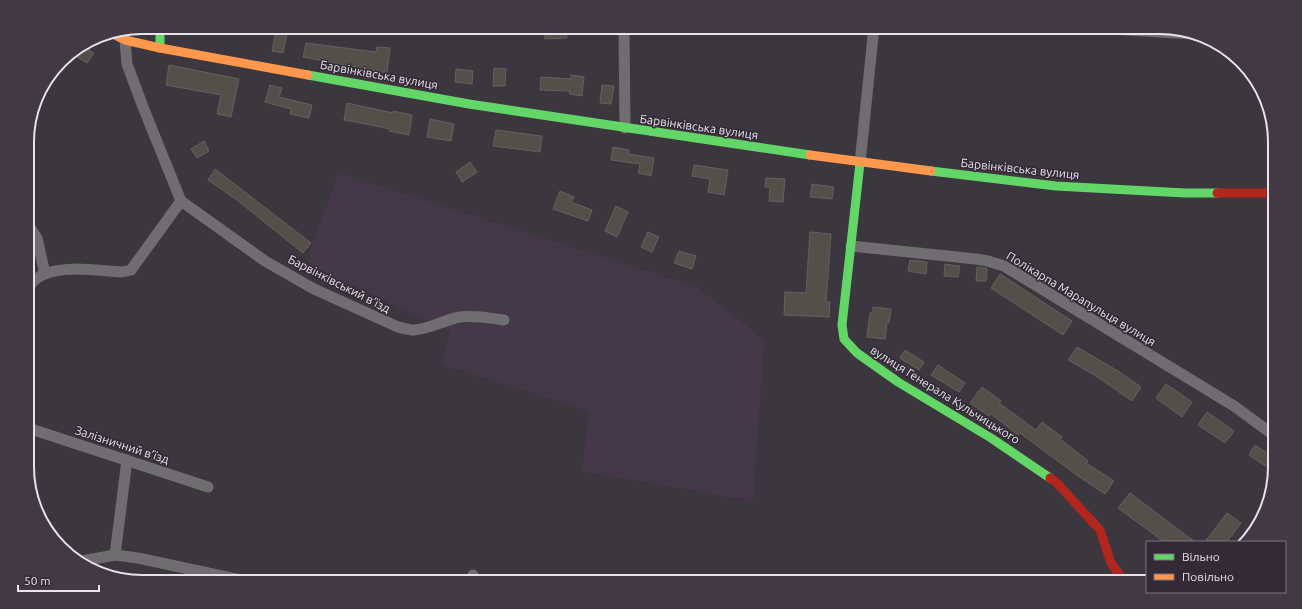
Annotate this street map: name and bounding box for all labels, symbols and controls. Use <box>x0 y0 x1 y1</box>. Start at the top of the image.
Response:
street label: Барвінківська вулиця <box>319 58 439 91</box>
street label: Барвінківська вулиця <box>639 112 759 141</box>
street label: Барвінківська вулиця <box>960 156 1080 181</box>
street label: Полікарпа Марапульця вулиця <box>1004 249 1158 348</box>
street label: Барвінківський в’їзд <box>286 252 392 315</box>
street label: вулиця Генерала Кульчицького <box>868 343 1022 446</box>
street label: Залізничний в’їзд <box>74 423 171 466</box>
legend <box>1146 541 1286 593</box>
text: Вільно <box>1182 550 1220 563</box>
scale bar <box>18 567 99 593</box>
text: Повільно <box>1182 570 1234 583</box>
text: 50 m <box>24 574 51 587</box>

